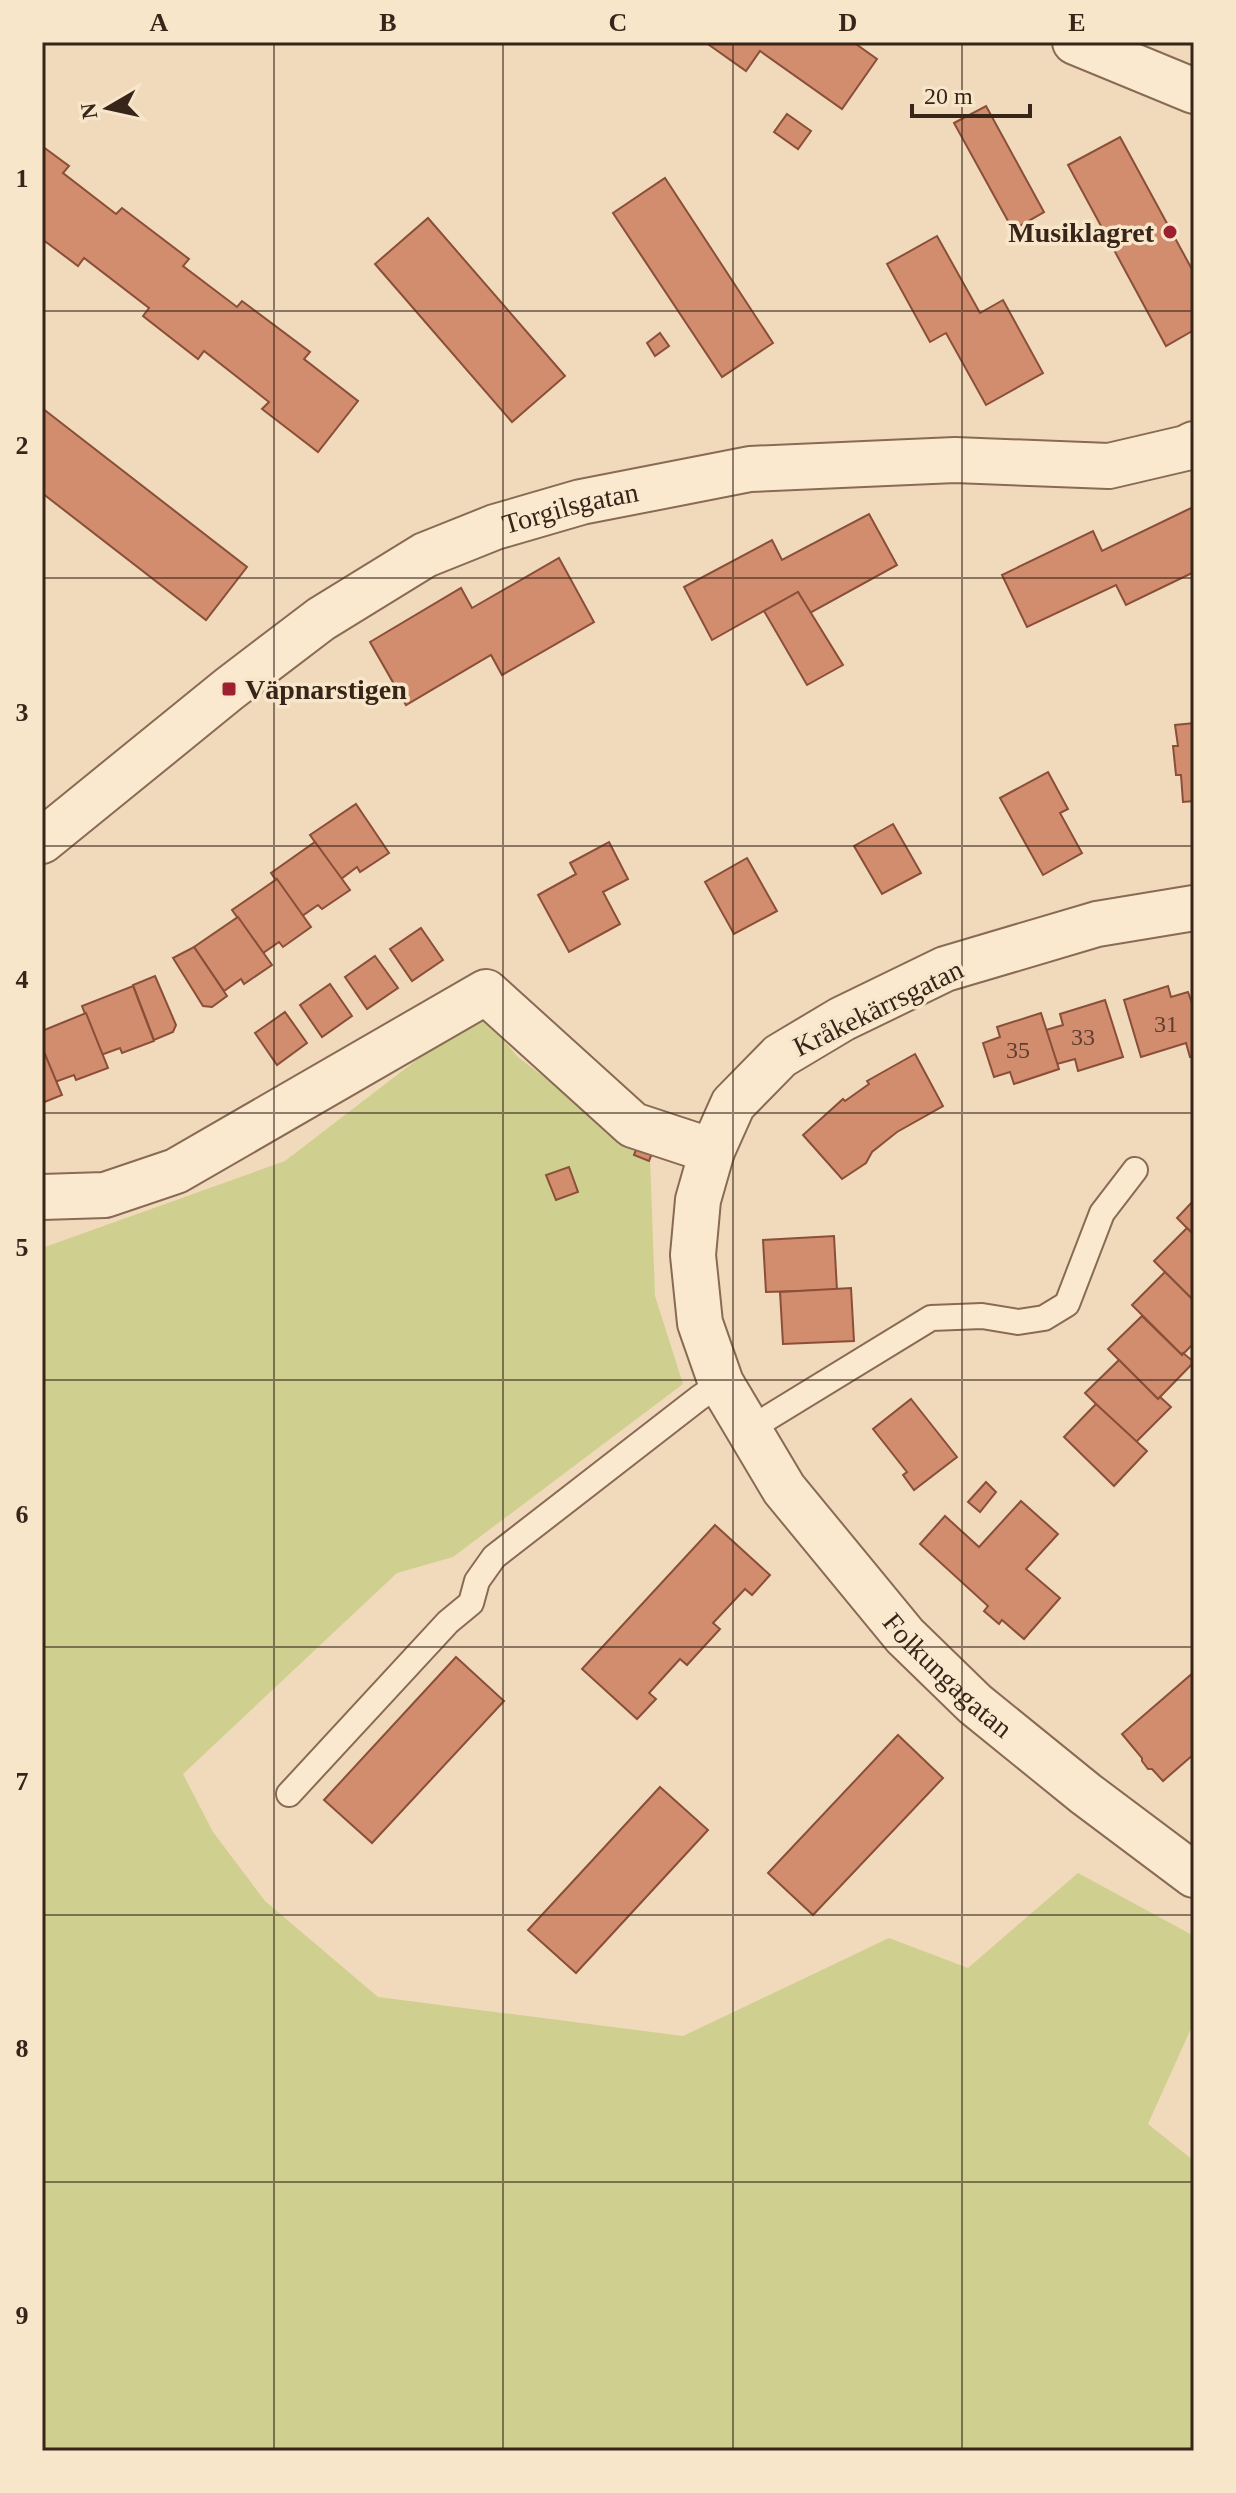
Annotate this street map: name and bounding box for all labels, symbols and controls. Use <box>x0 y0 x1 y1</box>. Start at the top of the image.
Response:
text: A <box>150 8 169 37</box>
text: B <box>379 8 397 37</box>
text: C <box>609 8 627 37</box>
text: D <box>839 8 857 37</box>
text: E <box>1068 8 1086 37</box>
north arrow <box>68 68 148 148</box>
scale bar <box>912 68 1030 118</box>
text: 20 m <box>924 83 973 109</box>
text: N <box>75 101 102 121</box>
text: 1 <box>16 164 29 193</box>
place label: Musiklagret <box>1008 217 1155 248</box>
marker: Musiklagret <box>1161 223 1179 241</box>
text: 2 <box>16 431 29 460</box>
street label: Torgilsgatan <box>499 476 641 540</box>
place label: Väpnarstigen <box>245 674 407 705</box>
marker: Väpnarstigen <box>220 680 238 698</box>
text: 3 <box>16 698 29 727</box>
street label: Kråkekärrsgatan <box>788 954 968 1062</box>
text: 4 <box>16 965 29 994</box>
house number: 31 <box>1154 1011 1178 1037</box>
house number: 33 <box>1071 1024 1095 1050</box>
house number: 35 <box>1006 1037 1030 1063</box>
text: 5 <box>16 1233 29 1262</box>
text: 6 <box>16 1500 29 1529</box>
street label: Folkungagatan <box>877 1607 1019 1744</box>
text: 7 <box>16 1767 29 1796</box>
text: 8 <box>16 2034 29 2063</box>
text: 9 <box>16 2301 29 2330</box>

